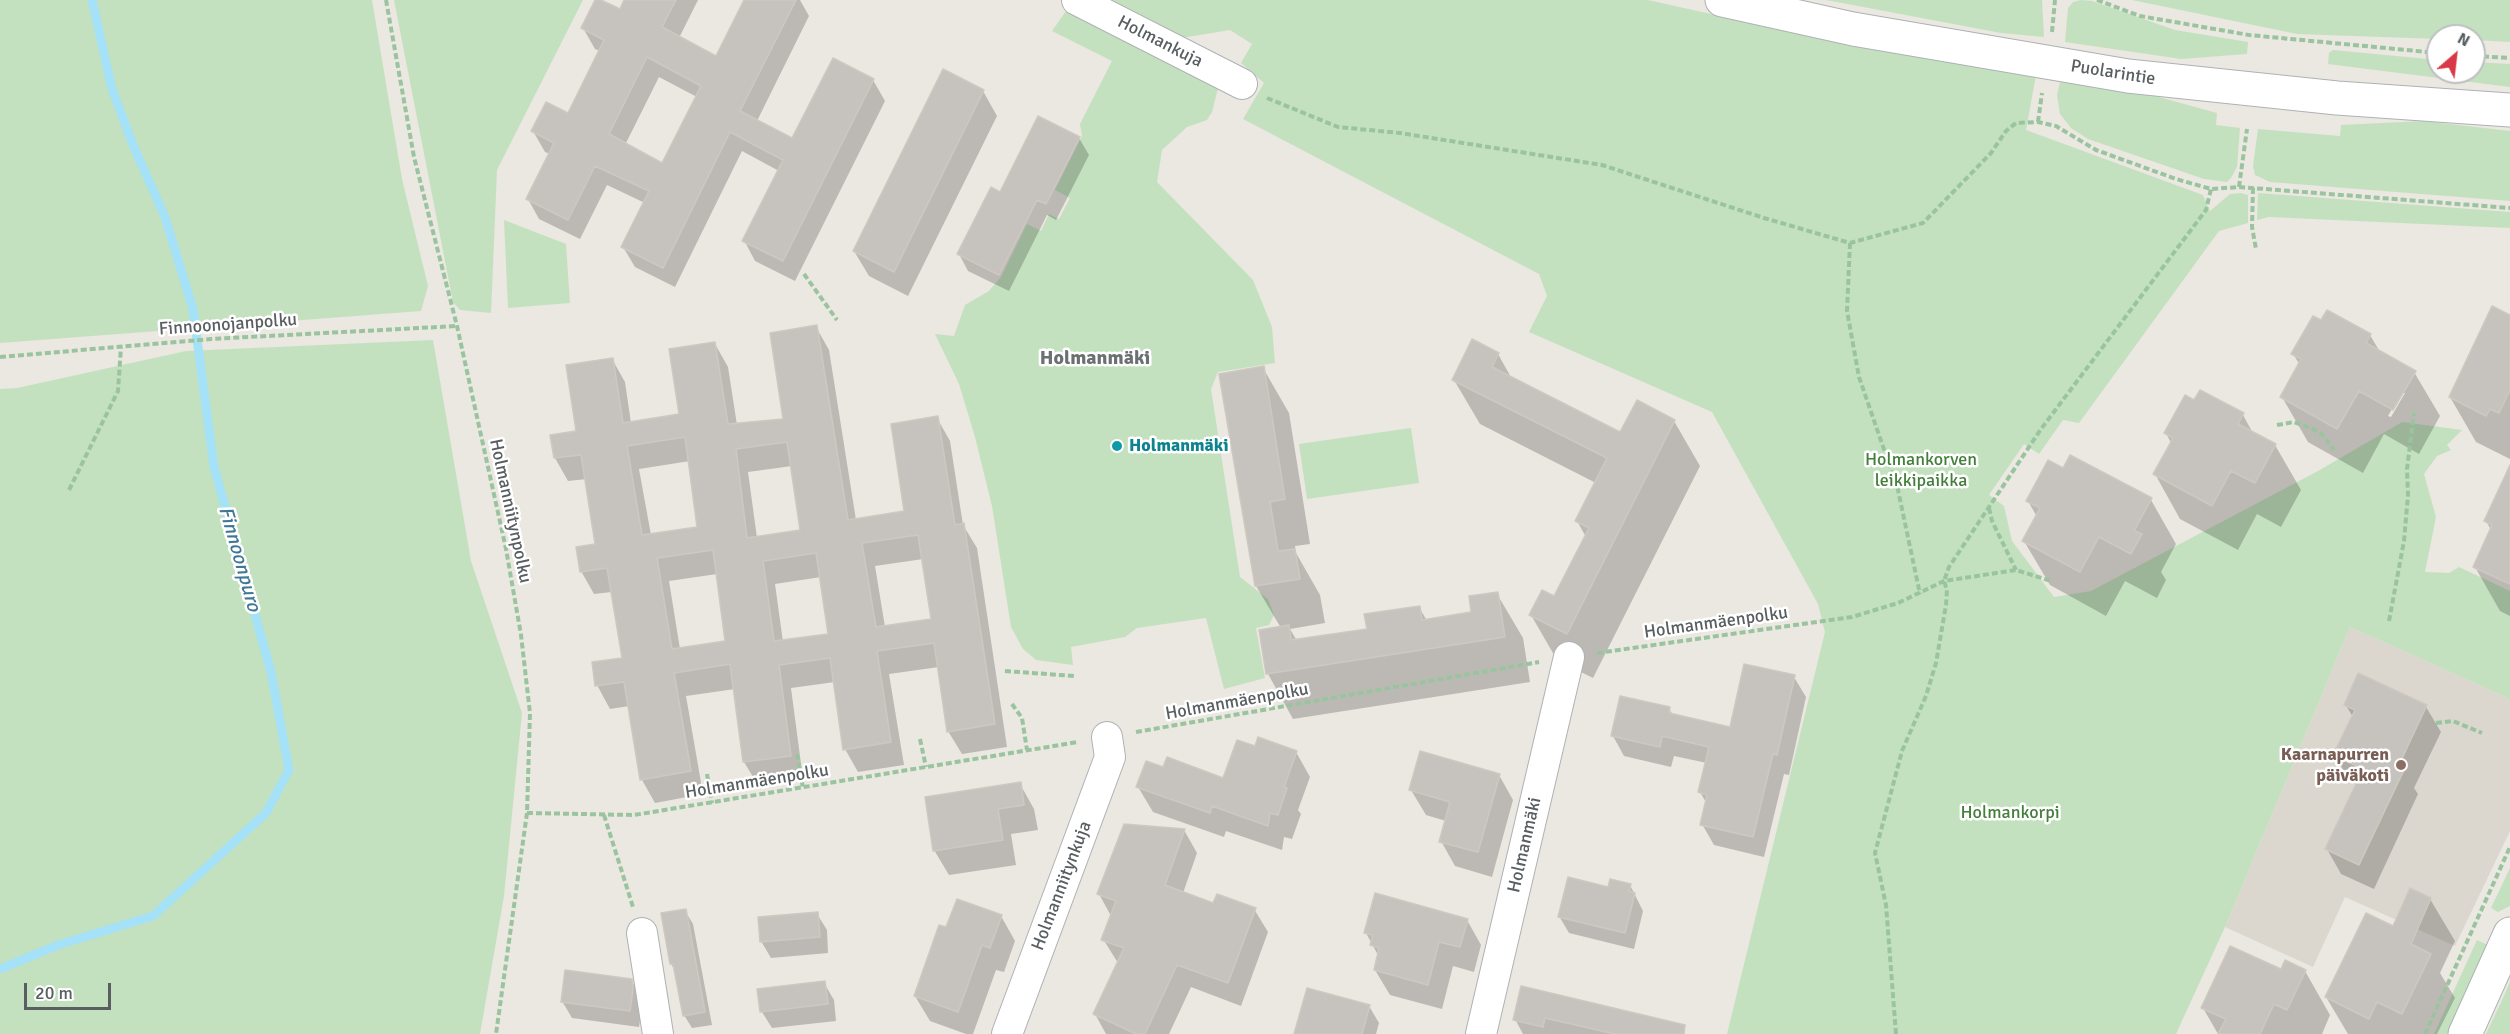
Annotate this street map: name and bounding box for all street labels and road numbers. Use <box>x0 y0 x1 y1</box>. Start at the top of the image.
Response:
street label: Holmankuja <box>1114 11 1206 73</box>
street label: Puolarintie <box>2069 56 2157 90</box>
street label: Finnoonojanpolku <box>158 309 298 341</box>
street label: Holmanniitynpolku <box>484 437 536 585</box>
street label: Holmanmäenpolku <box>1643 602 1789 644</box>
street label: Holmanmäenpolku <box>1164 679 1310 725</box>
street label: Holmanmäenpolku <box>684 760 830 804</box>
street label: Holmanmäki <box>1504 795 1546 895</box>
street label: Holmanniitynkuja <box>1027 818 1097 954</box>

